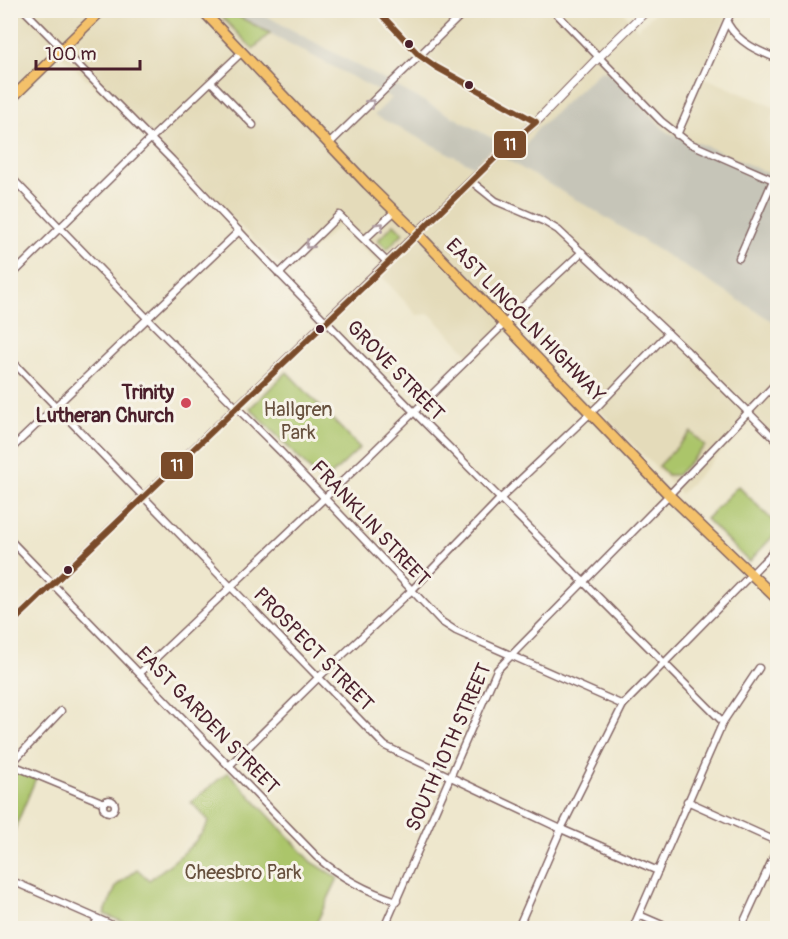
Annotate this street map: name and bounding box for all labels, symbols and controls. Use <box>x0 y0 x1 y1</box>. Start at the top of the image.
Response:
scale bar <box>36 33 140 71</box>
unlabelled marker <box>403 38 415 50</box>
text: 100 m <box>45 43 97 66</box>
unlabelled marker <box>463 79 475 91</box>
one-way arrow <box>364 99 374 110</box>
line badge: 11 <box>493 130 527 159</box>
text: 11 <box>504 135 516 155</box>
one-way arrow <box>372 222 383 233</box>
street label: EAST LINCOLN HIGHWAY <box>441 233 611 408</box>
one-way arrow <box>305 237 316 248</box>
street label: GROVE STREET <box>341 315 450 426</box>
unlabelled marker <box>314 323 326 335</box>
place label: Trinity Lutheran Church <box>35 380 174 428</box>
marker: Trinity Lutheran Church <box>179 396 193 410</box>
park label: Hallgren Park <box>263 397 333 445</box>
line badge: 11 <box>160 451 194 480</box>
street label: FRANKLIN STREET <box>306 455 435 592</box>
text: 11 <box>171 456 183 476</box>
unlabelled marker <box>62 564 74 576</box>
street label: PROSPECT STREET <box>248 582 379 716</box>
street label: EAST GARDEN STREET <box>131 641 285 799</box>
street label: SOUTH 10TH STREET <box>400 659 497 835</box>
park label: Cheesbro Park <box>184 860 302 885</box>

